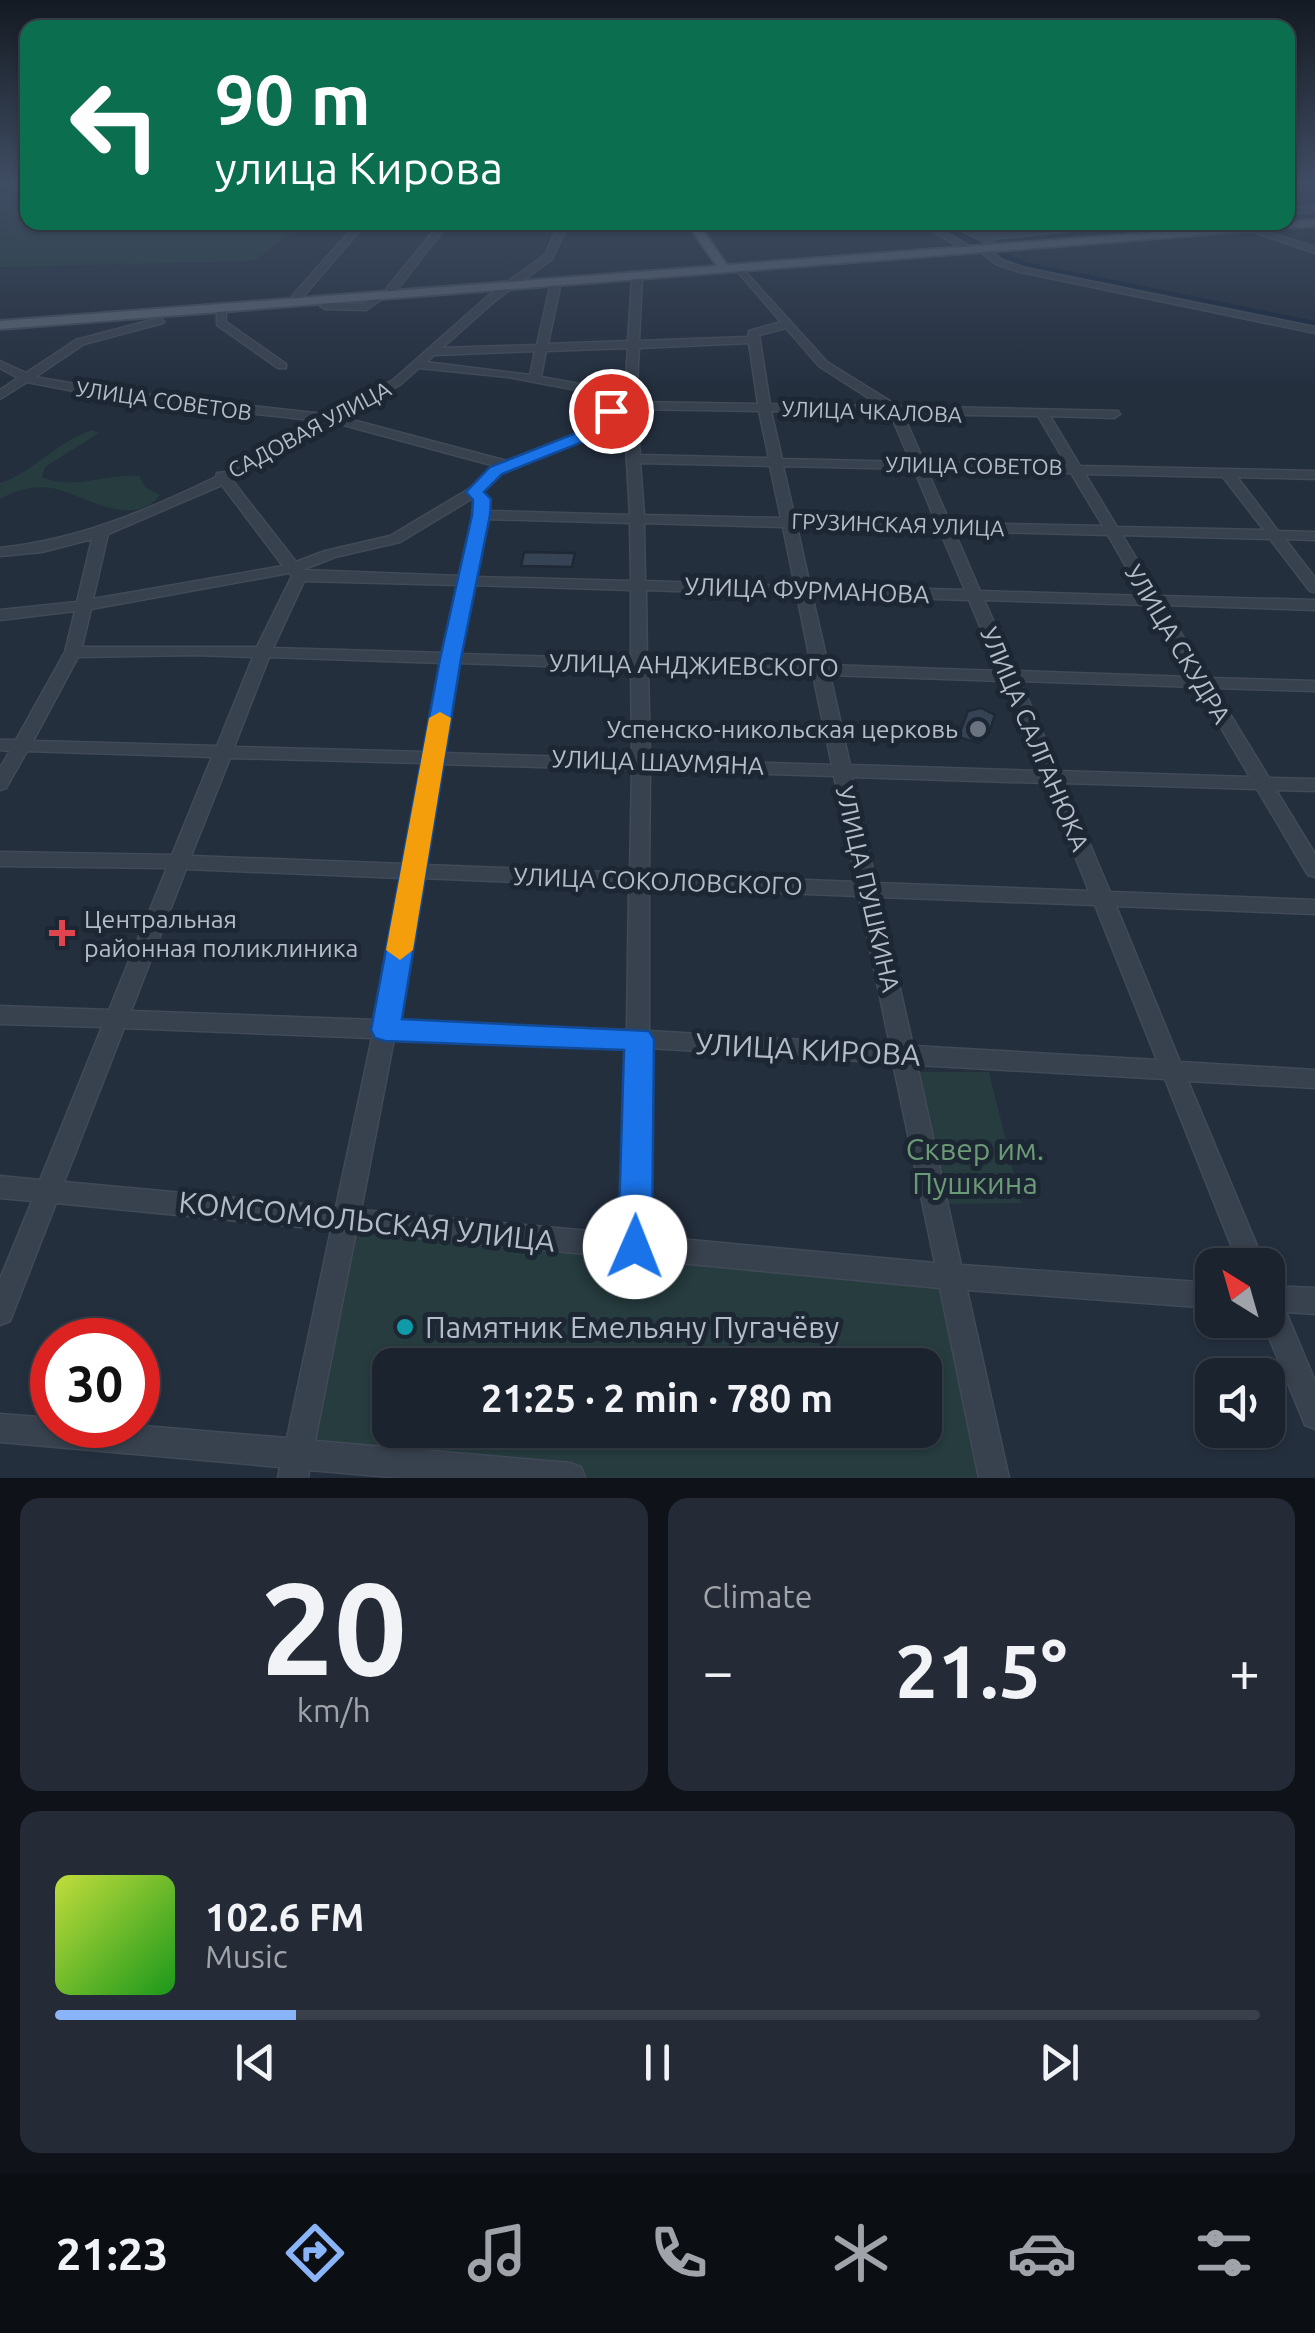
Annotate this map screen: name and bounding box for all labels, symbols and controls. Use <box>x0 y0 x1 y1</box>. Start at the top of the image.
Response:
icon: left <box>50 60 180 190</box>
text: 90 m <box>215 60 371 138</box>
text: улица Кирова <box>215 142 503 193</box>
pin <box>569 369 654 454</box>
street label: УЛИЦА СОВЕТОВ <box>75 375 253 425</box>
street label: САДОВАЯ УЛИЦА <box>223 375 395 482</box>
icon: arrive <box>584 384 639 439</box>
street label: УЛИЦА ЧКАЛОВА <box>781 395 963 427</box>
street label: УЛИЦА СОВЕТОВ <box>885 451 1063 479</box>
street label: ГРУЗИНСКАЯ УЛИЦА <box>791 508 1006 540</box>
street label: УЛИЦА СКУДРА <box>1120 560 1236 728</box>
street label: УЛИЦА ФУРМАНОВА <box>684 572 930 608</box>
street label: УЛИЦА САЛГАНЮКА <box>975 623 1095 855</box>
street label: УЛИЦА АНДЖИЕВСКОГО <box>549 648 839 682</box>
place label: Успенско-никольская церковь <box>607 715 958 743</box>
marker: Успенско-никольская церковь <box>967 718 989 740</box>
street label: УЛИЦА ШАУМЯНА <box>551 744 765 780</box>
street label: УЛИЦА ПУШКИНА <box>831 783 905 995</box>
street label: УЛИЦА СОКОЛОВСКОГО <box>513 862 803 900</box>
place label: Центральная районная поликлиника <box>84 905 358 962</box>
marker: Центральная районная поликлиника <box>49 920 75 946</box>
street label: УЛИЦА КИРОВА <box>695 1026 922 1072</box>
park label: Сквер им. Пушкина <box>906 1132 1044 1200</box>
street label: КОМСОМОЛЬСКАЯ УЛИЦА <box>177 1184 557 1258</box>
position arrow <box>583 1195 687 1299</box>
north arrow <box>1195 1248 1285 1338</box>
map controls <box>1195 1248 1285 1448</box>
place label: Памятник Емельяну Пугачёву <box>425 1310 839 1344</box>
marker: Памятник Емельяну Пугачёву <box>394 1316 416 1338</box>
speed limit sign: 30 <box>30 1318 160 1448</box>
button: sound <box>1195 1358 1285 1448</box>
text: 21:25 · 2 min · 780 m <box>481 1377 833 1419</box>
text: 20 <box>260 1554 407 1700</box>
text: Climate <box>703 1578 813 1614</box>
text: 21.5° <box>895 1628 1067 1712</box>
text: − <box>703 1640 734 1701</box>
text: + <box>1229 1640 1260 1701</box>
text: km/h <box>297 1692 371 1728</box>
text: 102.6 FM <box>205 1896 364 1938</box>
text: Music <box>205 1938 288 1974</box>
icon: previous <box>228 2035 283 2090</box>
icon: pause <box>630 2035 685 2090</box>
icon: next <box>1032 2035 1087 2090</box>
icon: directions <box>280 2218 350 2288</box>
icon: music <box>462 2218 532 2288</box>
icon: phone <box>644 2218 714 2288</box>
icon: climate <box>826 2218 896 2288</box>
icon: car <box>1007 2218 1077 2288</box>
icon: filters <box>1189 2218 1259 2288</box>
text: 21:23 <box>56 2228 168 2279</box>

